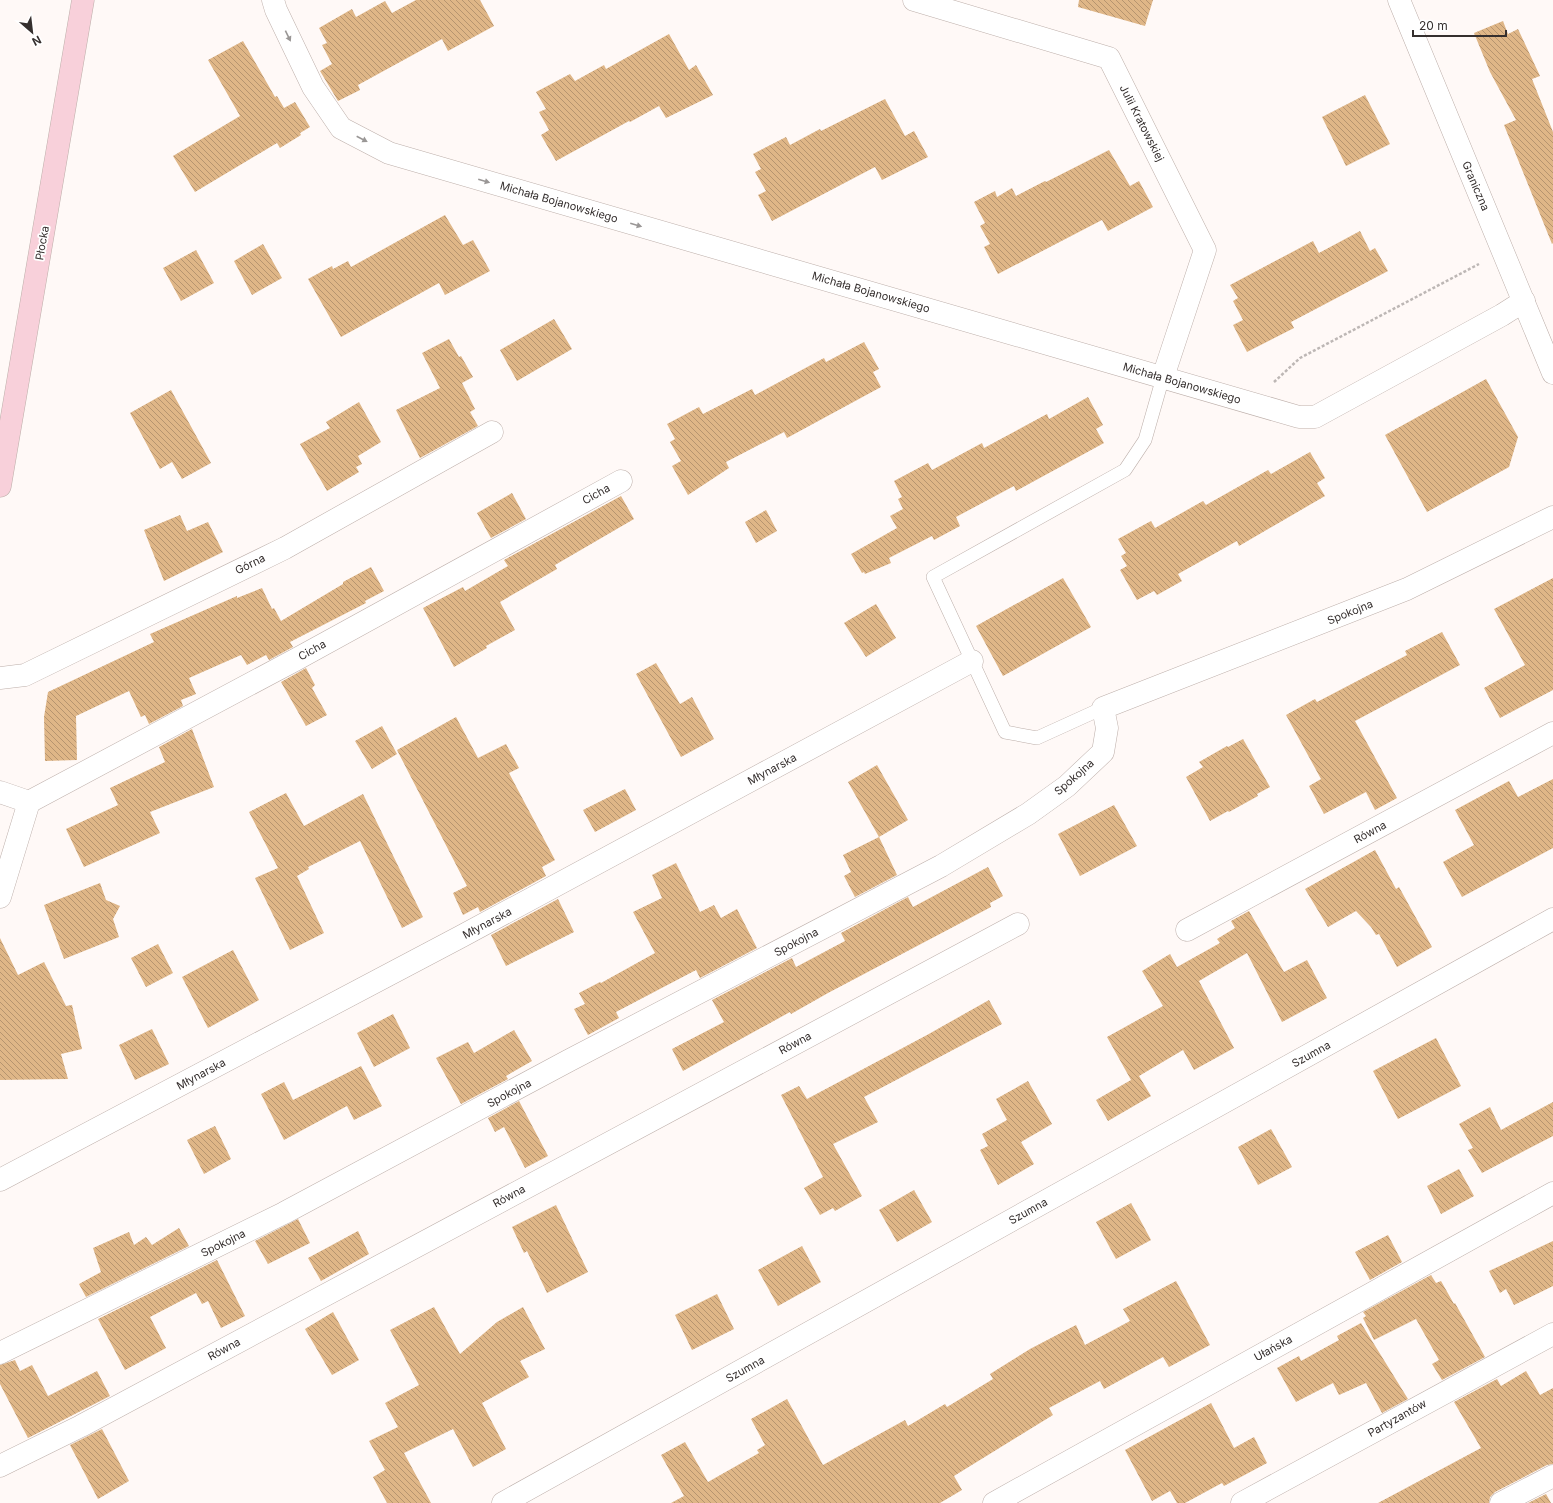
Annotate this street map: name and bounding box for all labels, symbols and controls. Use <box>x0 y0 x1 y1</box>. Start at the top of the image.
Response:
north arrow <box>12 12 52 52</box>
scale bar <box>1413 12 1506 38</box>
text: 20 m <box>1419 18 1448 33</box>
one-way arrow <box>285 30 291 42</box>
text: N <box>30 33 44 49</box>
street label: Julii Kratowskiej <box>1117 82 1167 164</box>
one-way arrow <box>356 136 367 142</box>
street label: Graniczna <box>1459 159 1493 213</box>
one-way arrow <box>479 178 491 184</box>
street label: Michała Bojanowskiego <box>498 178 620 226</box>
one-way arrow <box>630 222 642 228</box>
street label: Płocka <box>32 225 52 261</box>
street label: Michała Bojanowskiego <box>810 268 932 316</box>
street label: Michała Bojanowskiego <box>1121 359 1243 407</box>
street label: Cicha <box>580 481 612 507</box>
street label: Górna <box>233 551 267 577</box>
street label: Spokojna <box>1325 596 1375 628</box>
street label: Cicha <box>296 637 328 663</box>
street label: Młynarska <box>745 750 799 788</box>
street label: Spokojna <box>1051 756 1097 798</box>
street label: Równa <box>1351 818 1389 846</box>
street label: Młynarska <box>460 904 514 942</box>
street label: Spokojna <box>771 925 821 959</box>
street label: Równa <box>776 1029 814 1057</box>
street label: Szumna <box>1289 1038 1333 1070</box>
street label: Młynarska <box>174 1055 228 1093</box>
street label: Spokojna <box>484 1076 534 1110</box>
street label: Równa <box>490 1182 528 1210</box>
street label: Szumna <box>1006 1195 1050 1227</box>
street label: Spokojna <box>198 1226 248 1260</box>
street label: Ułańska <box>1251 1332 1295 1364</box>
street label: Równa <box>205 1335 243 1363</box>
street label: Szumna <box>723 1353 767 1385</box>
street label: Partyzantów <box>1365 1396 1429 1440</box>

